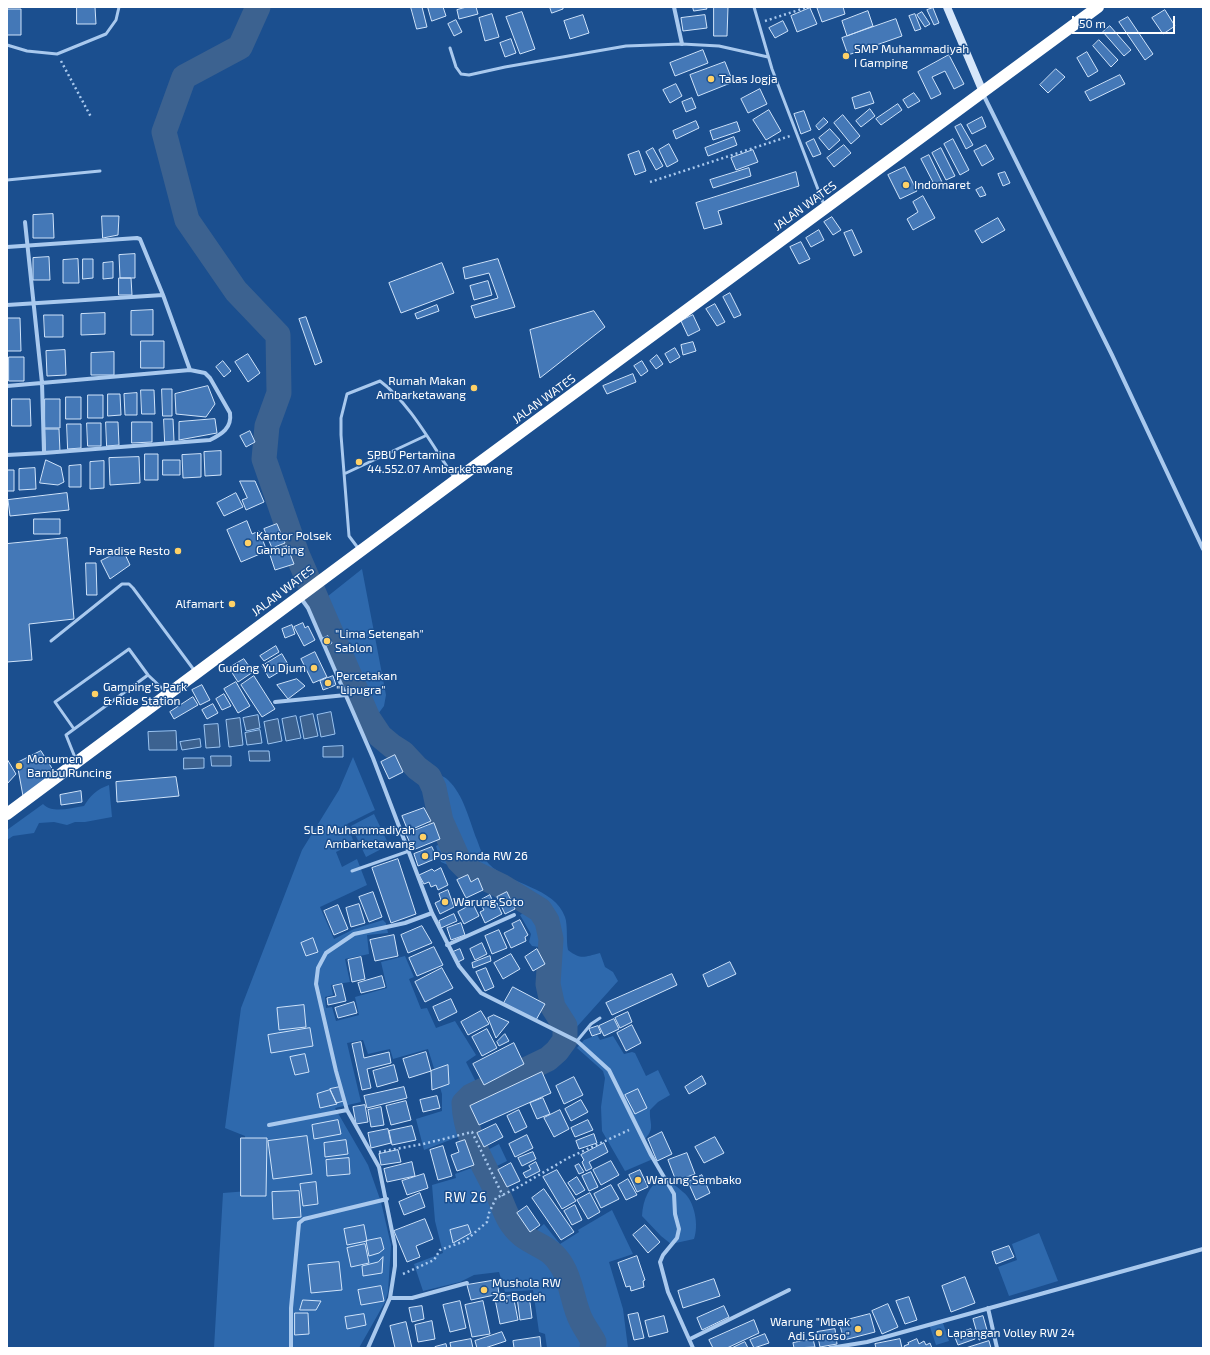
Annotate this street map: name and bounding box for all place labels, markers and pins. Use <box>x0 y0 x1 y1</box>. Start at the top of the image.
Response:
place label: SMP Muhammadiyah I Gamping <box>854 42 969 70</box>
marker: SMP Muhammadiyah I Gamping <box>841 51 851 61</box>
place label: Talas Jogja <box>719 72 778 86</box>
marker: Talas Jogja <box>706 74 716 84</box>
place label: Indomaret <box>914 178 971 192</box>
marker: Indomaret <box>901 180 911 190</box>
place label: Rumah Makan Ambarketawang <box>376 374 466 402</box>
marker: Rumah Makan Ambarketawang <box>469 383 479 393</box>
place label: SPBU Pertamina 44.552.07 Ambarketawang <box>367 448 513 476</box>
marker: SPBU Pertamina 44.552.07 Ambarketawang <box>354 457 364 467</box>
place label: Kantor Polsek Gamping <box>256 529 332 557</box>
marker: Kantor Polsek Gamping <box>243 538 253 548</box>
place label: Paradise Resto <box>89 544 170 558</box>
marker: Paradise Resto <box>173 546 183 556</box>
place label: Alfamart <box>175 597 224 611</box>
marker: Alfamart <box>227 599 237 609</box>
place label: "Lima Setengah" Sablon <box>335 627 424 655</box>
marker: "Lima Setengah" Sablon <box>322 636 332 646</box>
place label: Gudeng Yu Djum <box>218 661 306 675</box>
marker: Gudeng Yu Djum <box>309 663 319 673</box>
place label: Percetakan "Lipugra" <box>336 669 397 697</box>
marker: Percetakan "Lipugra" <box>323 678 333 688</box>
place label: Gamping's Park & Ride Station <box>103 680 187 708</box>
marker: Gamping's Park & Ride Station <box>90 689 100 699</box>
place label: Monumen Bambu Runcing <box>27 752 112 780</box>
marker: Monumen Bambu Runcing <box>14 761 24 771</box>
place label: SLB Muhammadiyah Ambarketawang <box>304 823 415 851</box>
marker: SLB Muhammadiyah Ambarketawang <box>418 832 428 842</box>
place label: Pos Ronda RW 26 <box>433 849 528 863</box>
marker: Pos Ronda RW 26 <box>420 851 430 861</box>
place label: Warung Soto <box>453 895 524 909</box>
marker: Warung Soto <box>440 897 450 907</box>
place label: Warung Sembako <box>646 1173 742 1187</box>
marker: Warung Sembako <box>633 1175 643 1185</box>
place label: Mushola RW 26, Bodeh <box>492 1276 561 1304</box>
marker: Mushola RW 26, Bodeh <box>479 1285 489 1295</box>
place label: Warung "Mbak Adi Suroso" <box>770 1315 850 1343</box>
marker: Warung "Mbak Adi Suroso" <box>853 1324 863 1334</box>
place label: Lapangan Volley RW 24 <box>947 1326 1075 1340</box>
marker: Lapangan Volley RW 24 <box>934 1328 944 1338</box>

